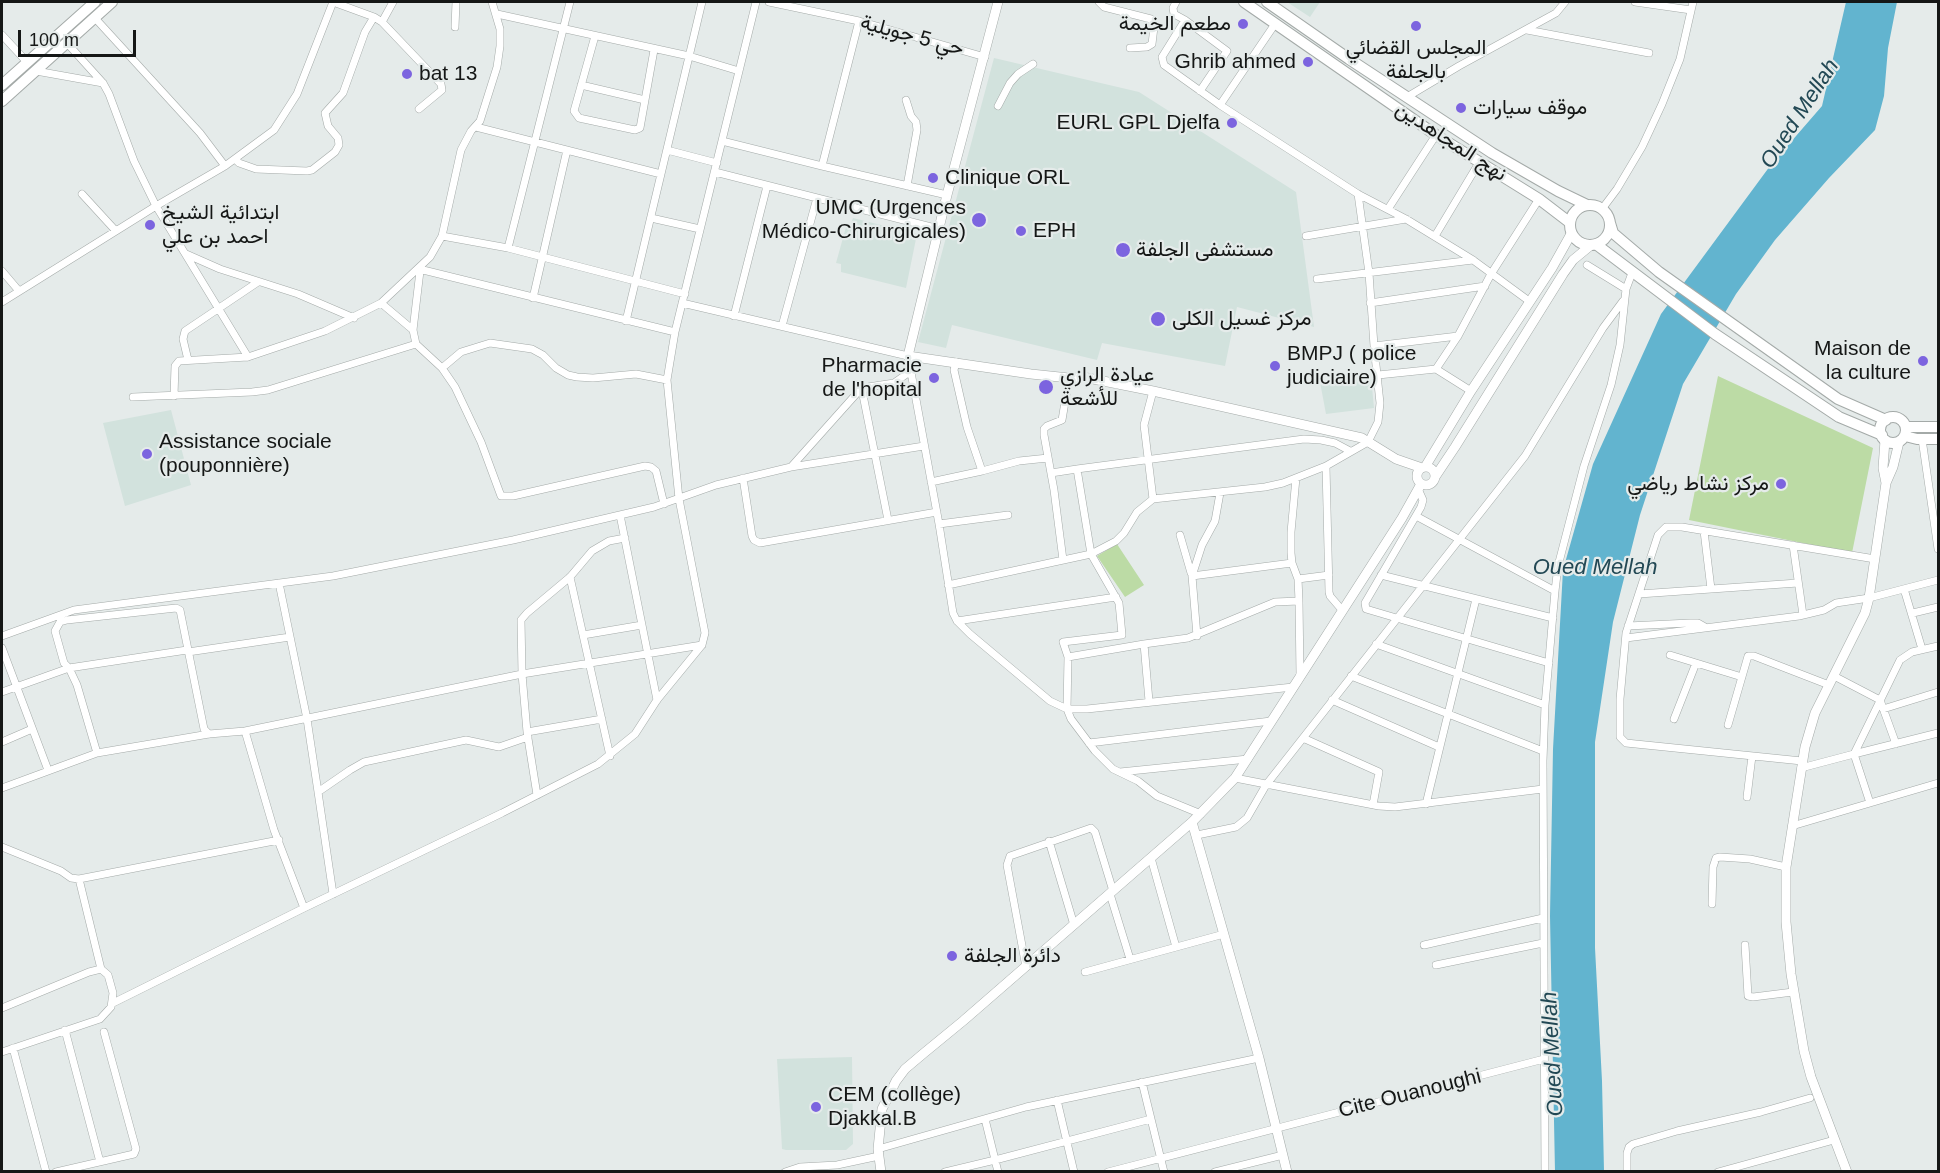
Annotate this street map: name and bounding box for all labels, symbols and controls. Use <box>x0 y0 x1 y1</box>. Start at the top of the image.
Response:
street label: حي 5 جويلية <box>857 10 967 62</box>
place label: مطعم الخيمة <box>1119 11 1231 37</box>
marker: مطعم الخيمة <box>1236 17 1250 31</box>
scale bar <box>21 18 140 56</box>
marker: المجلس القضائي بالجلفة <box>1409 19 1423 33</box>
text: 100 m <box>29 30 79 50</box>
place label: المجلس القضائي بالجلفة <box>1346 35 1486 85</box>
place label: Ghrib ahmed <box>1175 49 1296 75</box>
marker: Ghrib ahmed <box>1301 55 1315 69</box>
water label: Oued Mellah <box>1755 55 1845 173</box>
place label: bat 13 <box>419 61 477 87</box>
marker: bat 13 <box>400 67 414 81</box>
place label: موقف سيارات <box>1473 95 1587 121</box>
street label: نهج المجاهدين <box>1391 97 1511 187</box>
marker: موقف سيارات <box>1454 101 1468 115</box>
place label: EURL GPL Djelfa <box>1057 110 1220 136</box>
marker: EURL GPL Djelfa <box>1225 116 1239 130</box>
place label: Clinique ORL <box>945 165 1070 191</box>
marker: Clinique ORL <box>926 171 940 185</box>
place label: UMC (Urgences Médico-Chirurgicales) <box>762 195 966 245</box>
place label: ابتدائية الشيخ احمد بن علي <box>162 200 279 250</box>
marker: UMC (Urgences Médico-Chirurgicales) <box>970 211 988 229</box>
marker: ابتدائية الشيخ احمد بن علي <box>143 218 157 232</box>
place label: EPH <box>1033 218 1076 244</box>
marker: EPH <box>1014 224 1028 238</box>
place label: مستشفى الجلفة <box>1136 237 1273 263</box>
marker: مستشفى الجلفة <box>1114 241 1132 259</box>
place label: مركز غسيل الكلى <box>1172 306 1311 332</box>
marker: مركز غسيل الكلى <box>1149 310 1167 328</box>
place label: Maison de la culture <box>1814 336 1911 386</box>
place label: BMPJ ( police judiciaire) <box>1287 341 1417 391</box>
place label: Pharmacie de l'hopital <box>822 353 922 403</box>
marker: Maison de la culture <box>1916 354 1930 368</box>
marker: BMPJ ( police judiciaire) <box>1268 359 1282 373</box>
place label: عيادة الرازي للأشعة <box>1060 362 1154 412</box>
marker: Pharmacie de l'hopital <box>927 371 941 385</box>
marker: عيادة الرازي للأشعة <box>1037 378 1055 396</box>
place label: Assistance sociale (pouponnière) <box>159 429 332 479</box>
marker: Assistance sociale (pouponnière) <box>140 447 154 461</box>
place label: مركز نشاط رياضي <box>1627 471 1769 497</box>
marker: مركز نشاط رياضي <box>1774 477 1788 491</box>
water label: Oued Mellah <box>1533 555 1657 581</box>
place label: دائرة الجلفة <box>964 943 1061 969</box>
marker: دائرة الجلفة <box>945 949 959 963</box>
water label: Oued Mellah <box>1537 991 1569 1117</box>
street label: Cite Ouanoughi <box>1336 1064 1484 1124</box>
place label: CEM (collège) Djakkal.B <box>828 1082 961 1132</box>
marker: CEM (collège) Djakkal.B <box>809 1100 823 1114</box>

